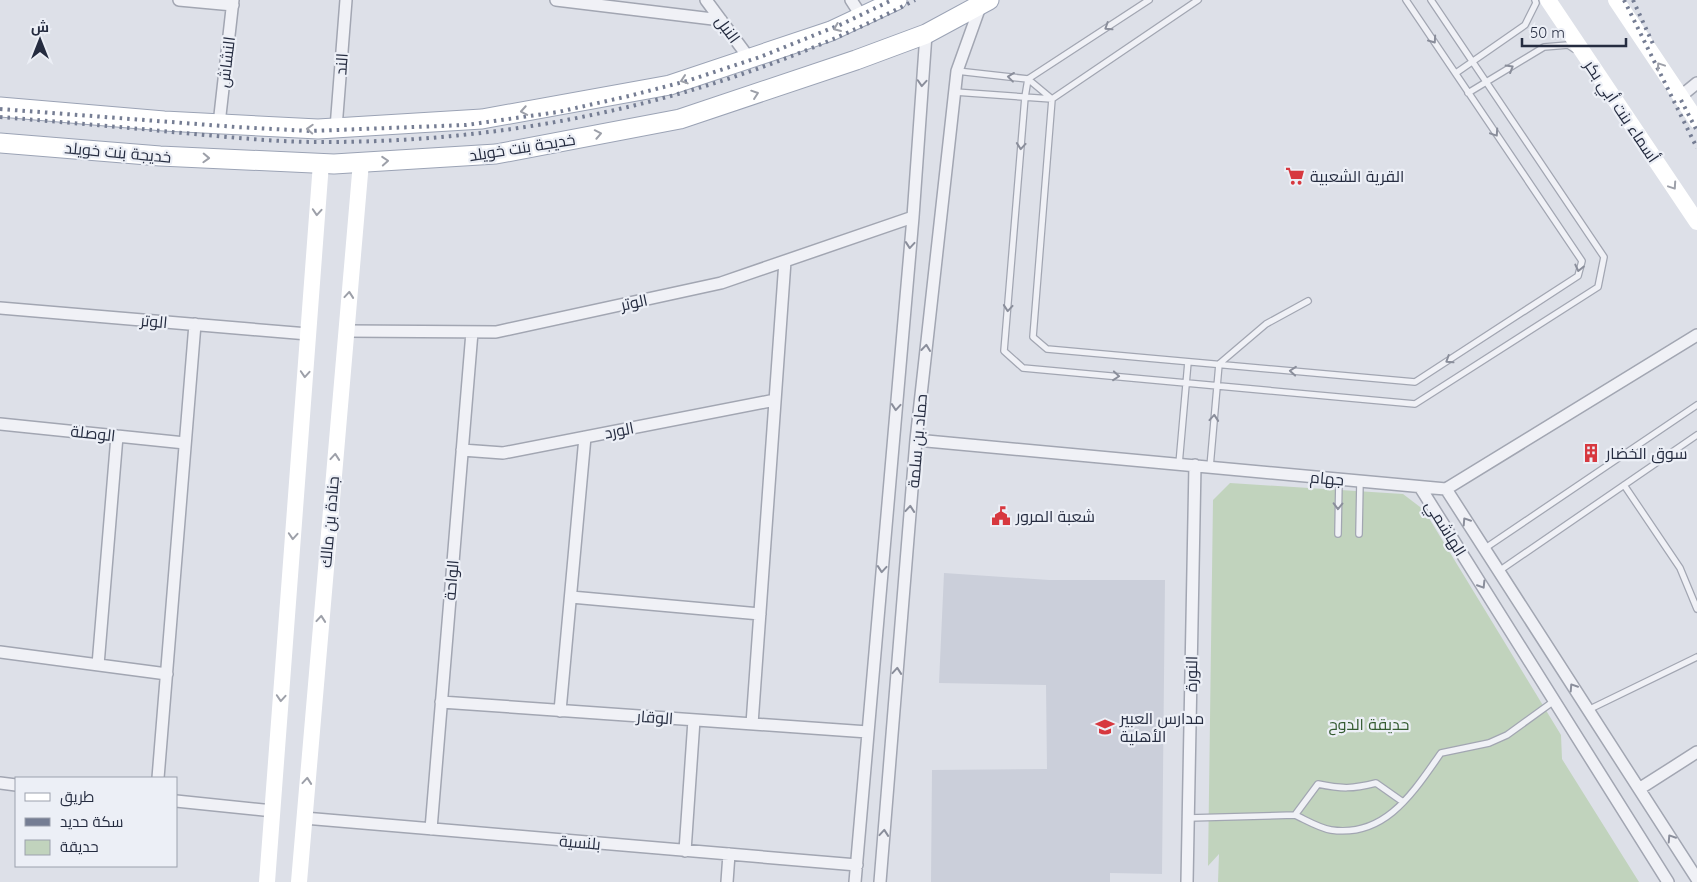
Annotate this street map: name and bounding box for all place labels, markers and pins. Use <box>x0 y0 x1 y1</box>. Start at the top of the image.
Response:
supermarket icon: القرية الشعبية <box>1284 165 1306 187</box>
place label: القرية الشعبية <box>1310 166 1404 186</box>
building icon: سوق الخضار <box>1580 442 1602 464</box>
place label: سوق الخضار <box>1605 443 1688 464</box>
public building icon: شعبة المرور <box>990 505 1012 527</box>
place label: شعبة المرور <box>1015 506 1095 526</box>
place label: مدارس العبير الأهلية <box>1119 708 1204 746</box>
school or university icon: مدارس العبير الأهلية <box>1094 716 1116 738</box>

